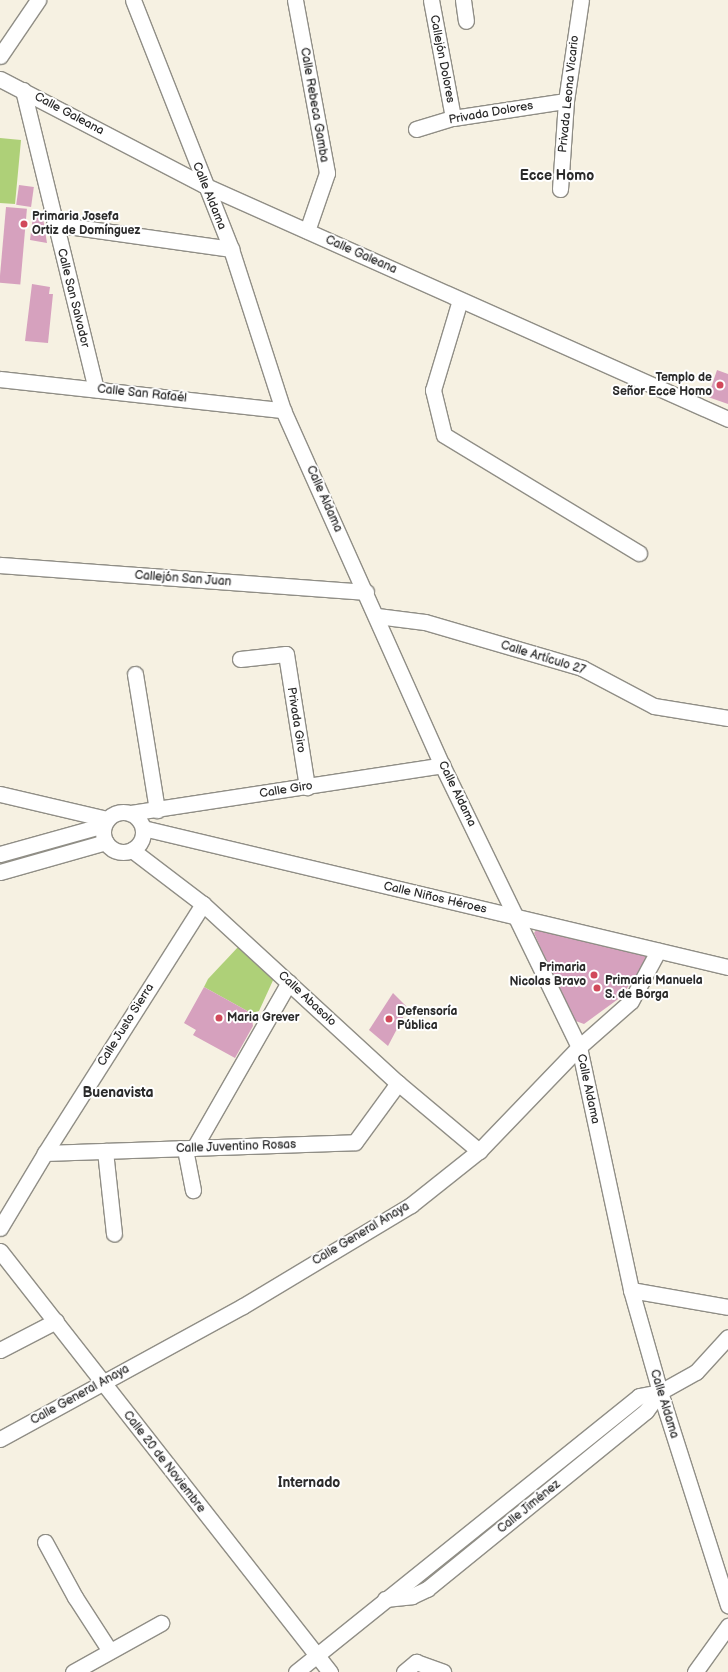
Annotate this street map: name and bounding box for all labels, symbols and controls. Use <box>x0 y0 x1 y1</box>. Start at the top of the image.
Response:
street label: Callejón Dolores <box>426 14 458 104</box>
street label: Privada Leona Vicario <box>556 34 582 154</box>
street label: Calle Rebeca Gamba <box>297 47 331 163</box>
street label: Calle Galeana <box>32 90 106 138</box>
street label: Privada Dolores <box>448 98 534 128</box>
street label: Calle Aldama <box>189 160 229 232</box>
district label: Ecce Homo <box>520 168 594 184</box>
place label: Primaria Josefa Ortiz de Domínguez <box>32 210 140 238</box>
marker: Primaria Josefa Ortiz de Domínguez <box>19 219 29 229</box>
street label: Calle Galeana <box>323 233 399 277</box>
street label: Calle San Salvador <box>54 247 92 349</box>
place label: Templo de Señor Ecce Homo <box>613 371 712 399</box>
marker: Templo de Señor Ecce Homo <box>715 380 725 390</box>
street label: Calle San Rafaél <box>96 382 188 406</box>
street label: Calle Aldama <box>303 464 345 534</box>
street label: Callejón San Juan <box>134 568 232 590</box>
street label: Calle Artículo 27 <box>499 638 587 678</box>
street label: Privada Giro <box>284 686 308 754</box>
street label: Calle Aldama <box>435 759 479 829</box>
street label: Calle Giro <box>258 779 314 801</box>
street label: Calle Niños Héroes <box>382 879 488 917</box>
place label: Primaria Nicolas Bravo <box>509 961 586 989</box>
street label: Calle Abasolo <box>275 969 339 1029</box>
marker: Primaria Nicolas Bravo <box>589 970 599 980</box>
place label: Primaria Manuela S. de Borga <box>605 974 703 1002</box>
street label: Calle Justo Sierra <box>95 981 157 1069</box>
marker: Primaria Manuela S. de Borga <box>592 983 602 993</box>
place label: Defensoría Pública <box>397 1005 457 1033</box>
place label: Maria Grever <box>227 1011 299 1025</box>
marker: Maria Grever <box>214 1013 224 1023</box>
marker: Defensoría Pública <box>384 1014 394 1024</box>
street label: Calle Aldama <box>574 1053 602 1125</box>
district label: Buenavista <box>82 1085 154 1101</box>
street label: Calle Juventino Rosas <box>175 1138 297 1156</box>
street label: Calle General Anaya <box>310 1199 412 1269</box>
street label: Calle General Anaya <box>28 1362 132 1428</box>
street label: Calle Aldama <box>647 1368 681 1440</box>
street label: Calle 20 de Noviembre <box>120 1408 208 1516</box>
district label: Internado <box>278 1475 340 1491</box>
street label: Calle Jiménez <box>495 1477 563 1537</box>

